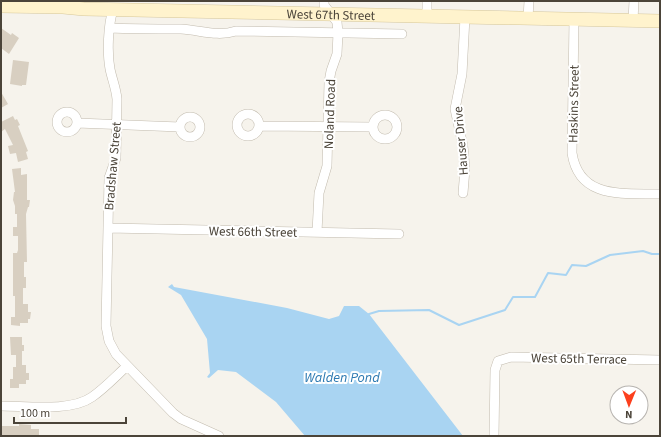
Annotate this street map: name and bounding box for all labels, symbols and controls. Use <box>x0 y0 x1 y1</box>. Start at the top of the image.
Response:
street label: West 67th Street <box>286 5 376 25</box>
street label: Haskins Street <box>564 64 584 143</box>
street label: Noland Road <box>320 79 340 149</box>
street label: Hauser Drive <box>449 106 473 176</box>
street label: Bradshaw Street <box>100 120 126 211</box>
street label: West 66th Street <box>209 222 298 242</box>
street label: West 65th Terrace <box>531 349 627 369</box>
water label: Walden Pond <box>304 368 380 388</box>
north arrow <box>609 385 649 425</box>
scale bar <box>14 399 126 425</box>
text: 100 m <box>20 405 50 422</box>
text: N <box>625 407 633 422</box>

